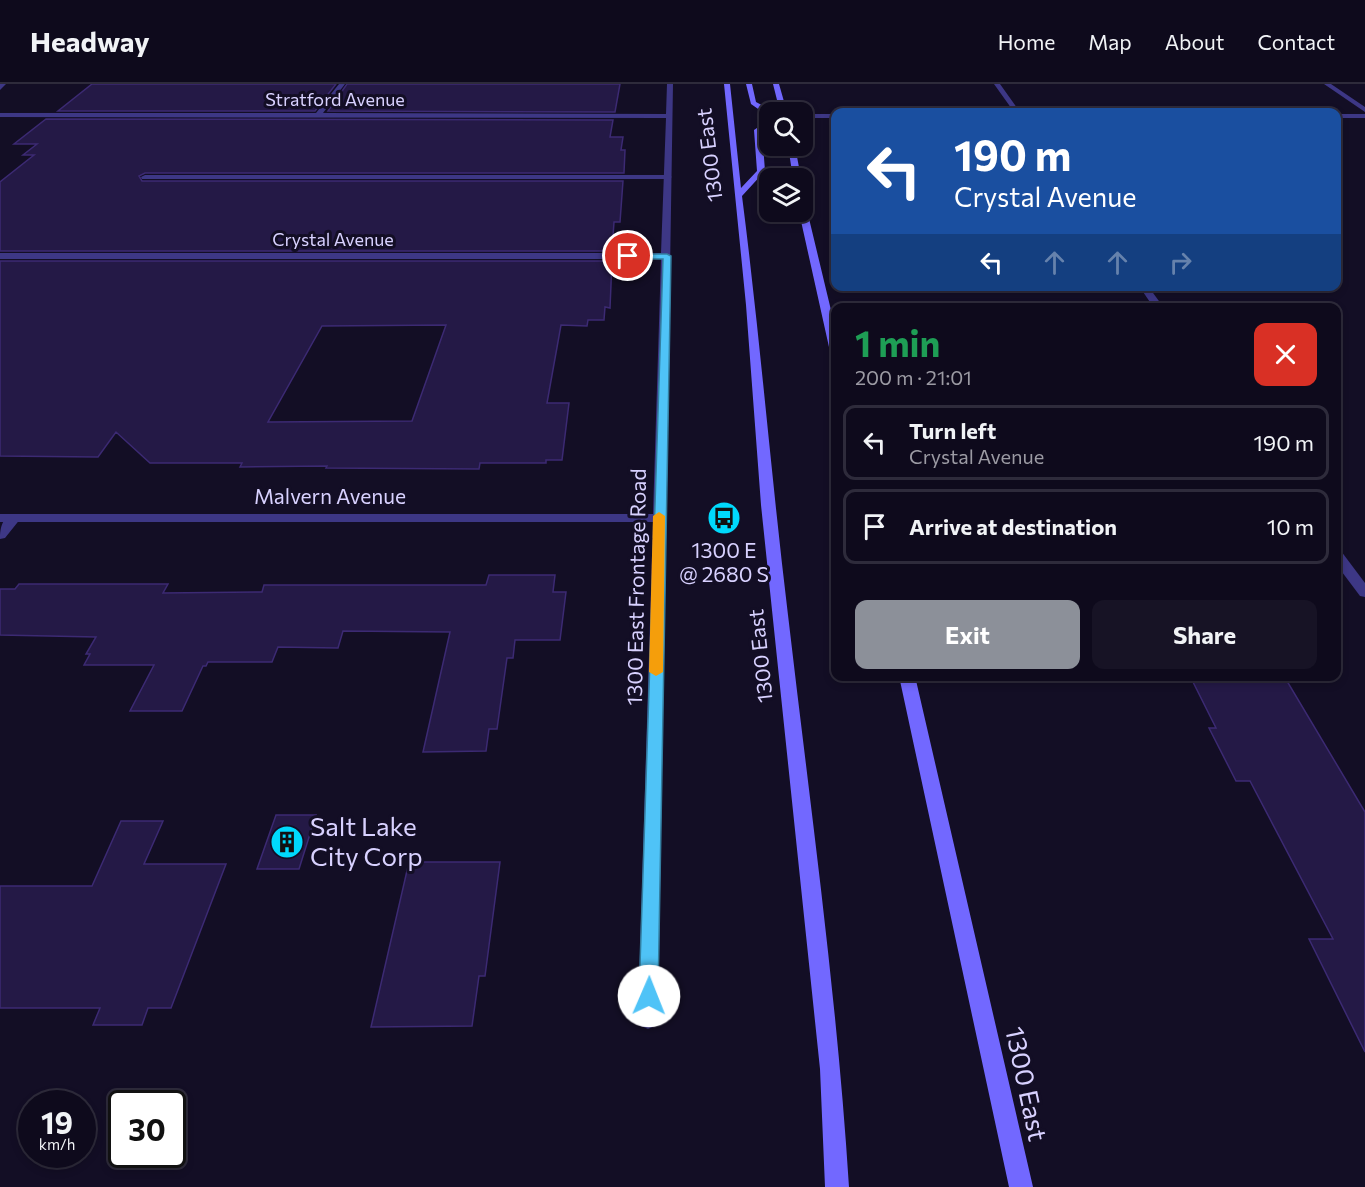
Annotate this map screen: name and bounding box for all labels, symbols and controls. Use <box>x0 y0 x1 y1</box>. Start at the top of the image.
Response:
text: Headway <box>30 24 150 58</box>
text: Home <box>998 29 1055 54</box>
text: Map <box>1088 29 1132 54</box>
text: About <box>1165 29 1224 54</box>
text: Contact <box>1257 29 1335 54</box>
street label: Stratford Avenue <box>265 88 405 110</box>
map controls <box>759 102 813 222</box>
button: search <box>759 102 813 156</box>
street label: 1300 East <box>690 107 727 203</box>
text: 190 m <box>954 128 1072 180</box>
icon: left <box>855 132 933 210</box>
button: layers <box>759 168 813 222</box>
text: Crystal Avenue <box>954 180 1137 213</box>
street label: Crystal Avenue <box>272 228 394 250</box>
pin <box>602 230 653 281</box>
icon: arrive <box>611 239 644 272</box>
icon: left <box>975 246 1008 279</box>
icon: ahead <box>1038 246 1071 279</box>
icon: ahead <box>1101 246 1134 279</box>
icon: right <box>1164 246 1197 279</box>
text: 1 min <box>855 320 940 364</box>
button: close <box>1254 323 1317 386</box>
text: 200 m · 21:01 <box>855 365 972 389</box>
text: Turn left <box>909 417 996 444</box>
icon: left <box>858 426 891 459</box>
text: 190 m <box>1253 429 1314 456</box>
text: Crystal Avenue <box>909 444 1044 468</box>
street label: 1300 East Frontage Road <box>621 468 650 706</box>
street label: Malvern Avenue <box>254 483 406 508</box>
bus stop icon: 1300 E @ 2680 S <box>706 500 742 536</box>
icon: arrive <box>858 510 891 543</box>
text: Arrive at destination <box>909 513 1117 540</box>
text: 10 m <box>1267 513 1314 540</box>
place label: 1300 E @ 2680 S <box>679 537 769 586</box>
button: Exit <box>855 600 1080 669</box>
button: Share <box>1092 600 1317 669</box>
street label: 1300 East <box>742 608 777 704</box>
place label: Salt Lake City Corp <box>310 810 423 871</box>
building icon: Salt Lake City Corp <box>269 824 305 860</box>
position arrow <box>617 964 681 1028</box>
street label: 1300 East <box>1000 1024 1055 1144</box>
speed limit sign: 30 <box>108 1090 186 1168</box>
text: 19 <box>41 1103 73 1140</box>
text: km/h <box>39 1135 75 1153</box>

